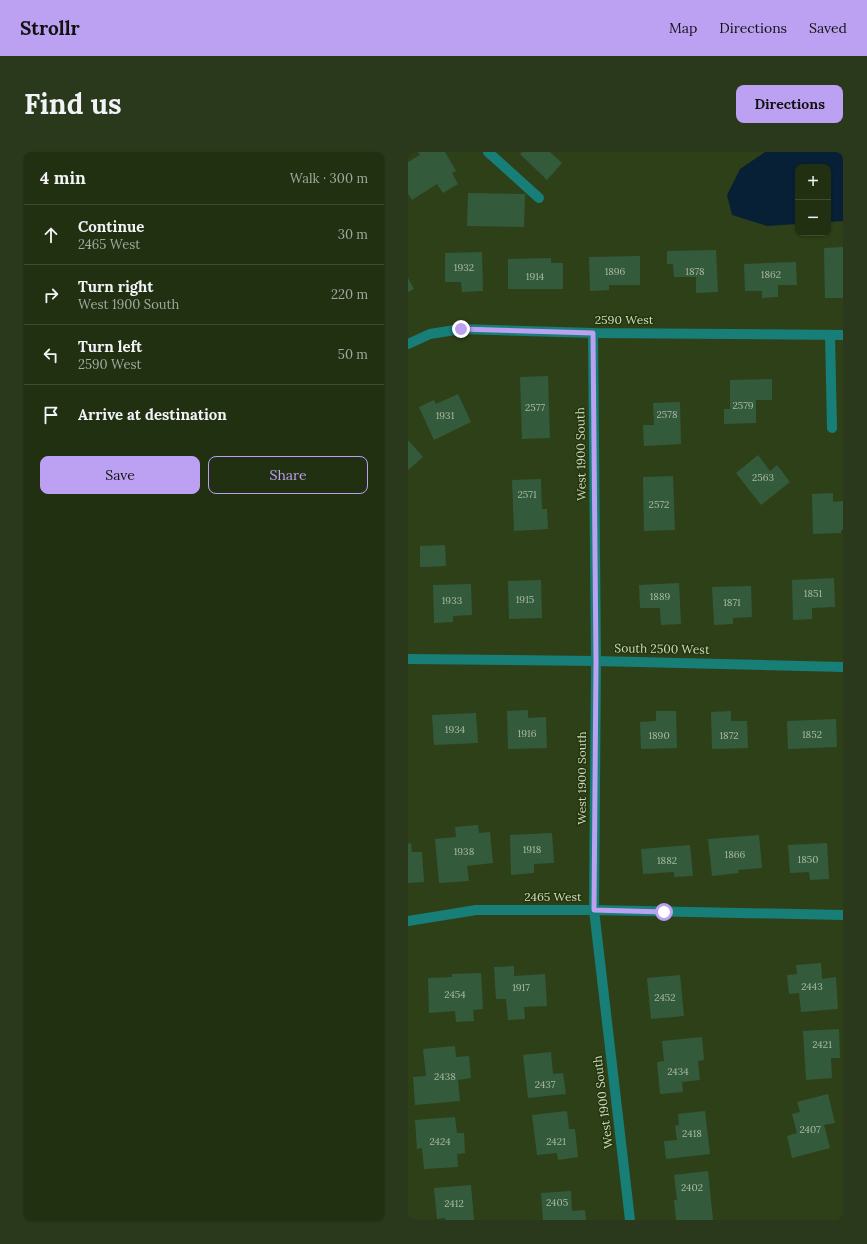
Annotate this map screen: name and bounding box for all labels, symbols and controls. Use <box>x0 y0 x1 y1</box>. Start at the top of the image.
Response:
text: Strollr <box>20 16 80 40</box>
text: Map <box>669 19 697 37</box>
text: Directions <box>719 19 787 37</box>
text: Saved <box>809 19 847 37</box>
button: Directions <box>736 85 843 123</box>
text: Find us <box>24 86 122 122</box>
map controls <box>795 164 831 236</box>
button: + <box>795 164 831 200</box>
text: 4 min <box>40 167 86 189</box>
text: Walk · 300 m <box>290 170 368 187</box>
button: − <box>795 200 831 236</box>
text: Continue <box>78 217 144 236</box>
icon: ahead <box>40 224 62 246</box>
text: 30 m <box>338 226 368 243</box>
text: 2465 West <box>78 236 140 253</box>
house number: 1932 <box>454 261 474 274</box>
house number: 1896 <box>605 265 626 278</box>
house number: 1878 <box>685 265 705 278</box>
house number: 1862 <box>761 268 781 281</box>
house number: 1914 <box>526 270 545 283</box>
text: Turn right <box>78 277 154 296</box>
icon: right <box>40 284 62 306</box>
text: 220 m <box>331 286 368 303</box>
text: West 1900 South <box>78 296 179 313</box>
street label: 2590 West <box>595 312 654 327</box>
route end <box>452 320 470 338</box>
text: Turn left <box>78 337 142 356</box>
icon: left <box>40 344 62 366</box>
text: 50 m <box>338 346 368 363</box>
text: 2590 West <box>78 356 142 373</box>
house number: 2579 <box>732 399 754 412</box>
house number: 2577 <box>525 401 545 414</box>
icon: arrive <box>40 404 62 426</box>
text: Arrive at destination <box>78 405 227 424</box>
street label: West 1900 South <box>572 407 589 501</box>
house number: 2578 <box>656 408 678 421</box>
house number: 1931 <box>436 409 455 422</box>
button: Save <box>40 456 200 494</box>
button: Share <box>208 456 368 494</box>
house number: 2563 <box>752 471 775 484</box>
house number: 2571 <box>517 488 537 501</box>
house number: 2572 <box>649 498 669 511</box>
house number: 1851 <box>804 587 823 600</box>
house number: 1889 <box>650 590 671 603</box>
house number: 1915 <box>516 593 534 606</box>
house number: 1933 <box>442 594 463 607</box>
house number: 1871 <box>723 596 741 609</box>
street label: South 2500 West <box>614 640 710 657</box>
house number: 1934 <box>445 723 466 736</box>
house number: 1916 <box>518 727 537 740</box>
house number: 1852 <box>802 728 822 741</box>
house number: 1890 <box>648 729 670 742</box>
house number: 1872 <box>719 729 739 742</box>
street label: West 1900 South <box>574 731 589 825</box>
house number: 1918 <box>523 843 542 856</box>
house number: 1938 <box>454 845 475 858</box>
house number: 1866 <box>725 848 746 861</box>
house number: 1850 <box>798 853 818 866</box>
house number: 1882 <box>657 854 677 867</box>
street label: 2465 West <box>524 889 582 904</box>
route start <box>655 903 673 921</box>
house number: 2443 <box>801 980 823 993</box>
house number: 1917 <box>512 981 530 994</box>
house number: 2454 <box>444 988 466 1001</box>
house number: 2452 <box>654 991 676 1004</box>
house number: 2421 <box>812 1038 832 1051</box>
street label: West 1900 South <box>589 1055 616 1149</box>
house number: 2434 <box>667 1065 689 1078</box>
house number: 2438 <box>434 1070 456 1083</box>
house number: 2437 <box>535 1078 556 1091</box>
house number: 2407 <box>799 1123 821 1136</box>
house number: 2418 <box>682 1127 702 1140</box>
house number: 2424 <box>429 1135 451 1148</box>
house number: 2421 <box>546 1135 566 1148</box>
house number: 2402 <box>681 1181 703 1194</box>
house number: 2405 <box>546 1196 568 1209</box>
house number: 2412 <box>444 1197 464 1210</box>

